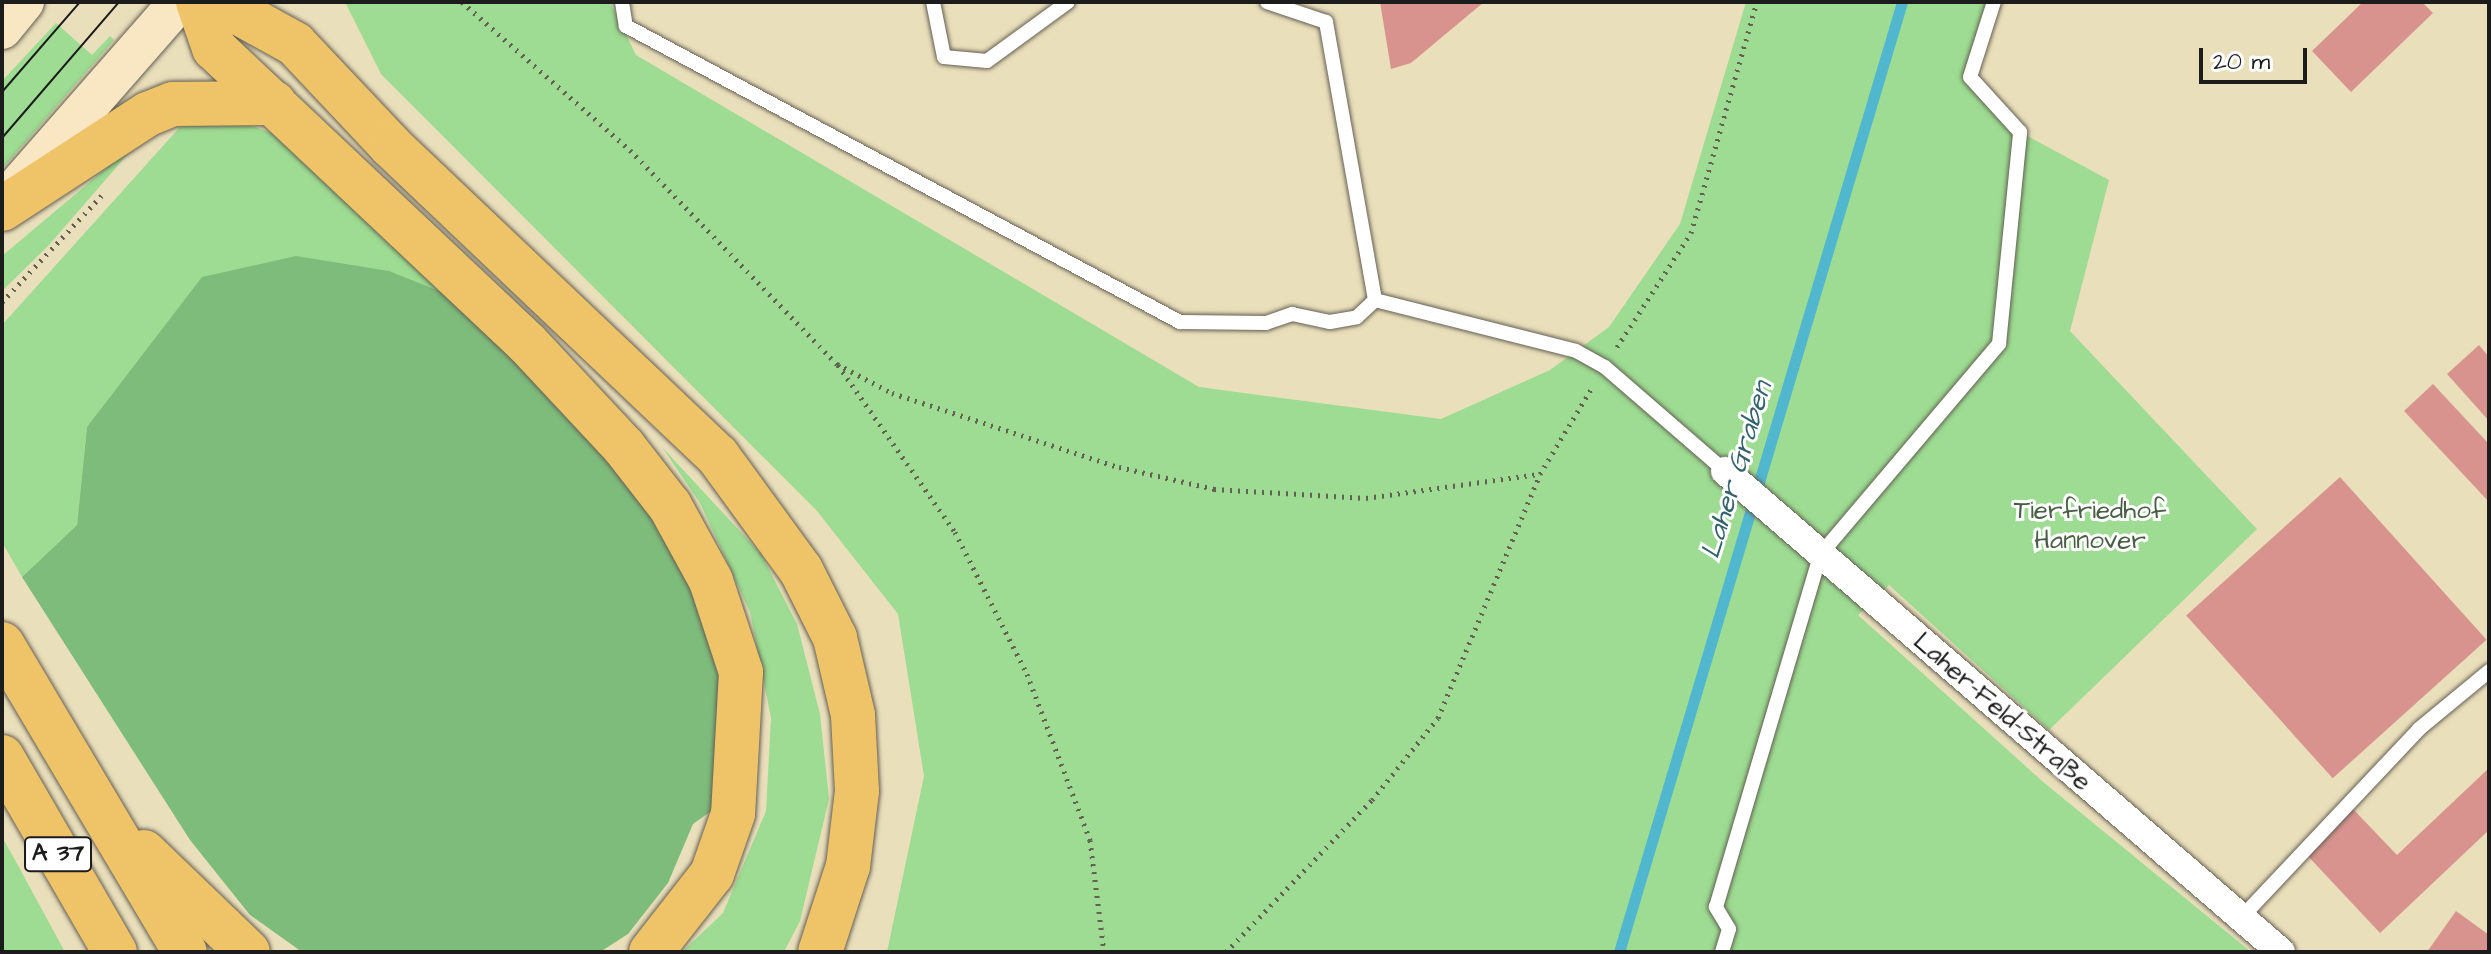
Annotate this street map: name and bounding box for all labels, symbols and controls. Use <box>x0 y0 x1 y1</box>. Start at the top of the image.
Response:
scale bar <box>2203 32 2311 82</box>
text: 20 m <box>2213 45 2270 79</box>
water label: Laher Graben <box>1694 377 1780 563</box>
park label: Tierfriedhof Hannover <box>2014 495 2166 556</box>
street label: Laher-Feld-Straße <box>1907 626 2097 798</box>
road number: A 37 <box>24 834 92 874</box>

